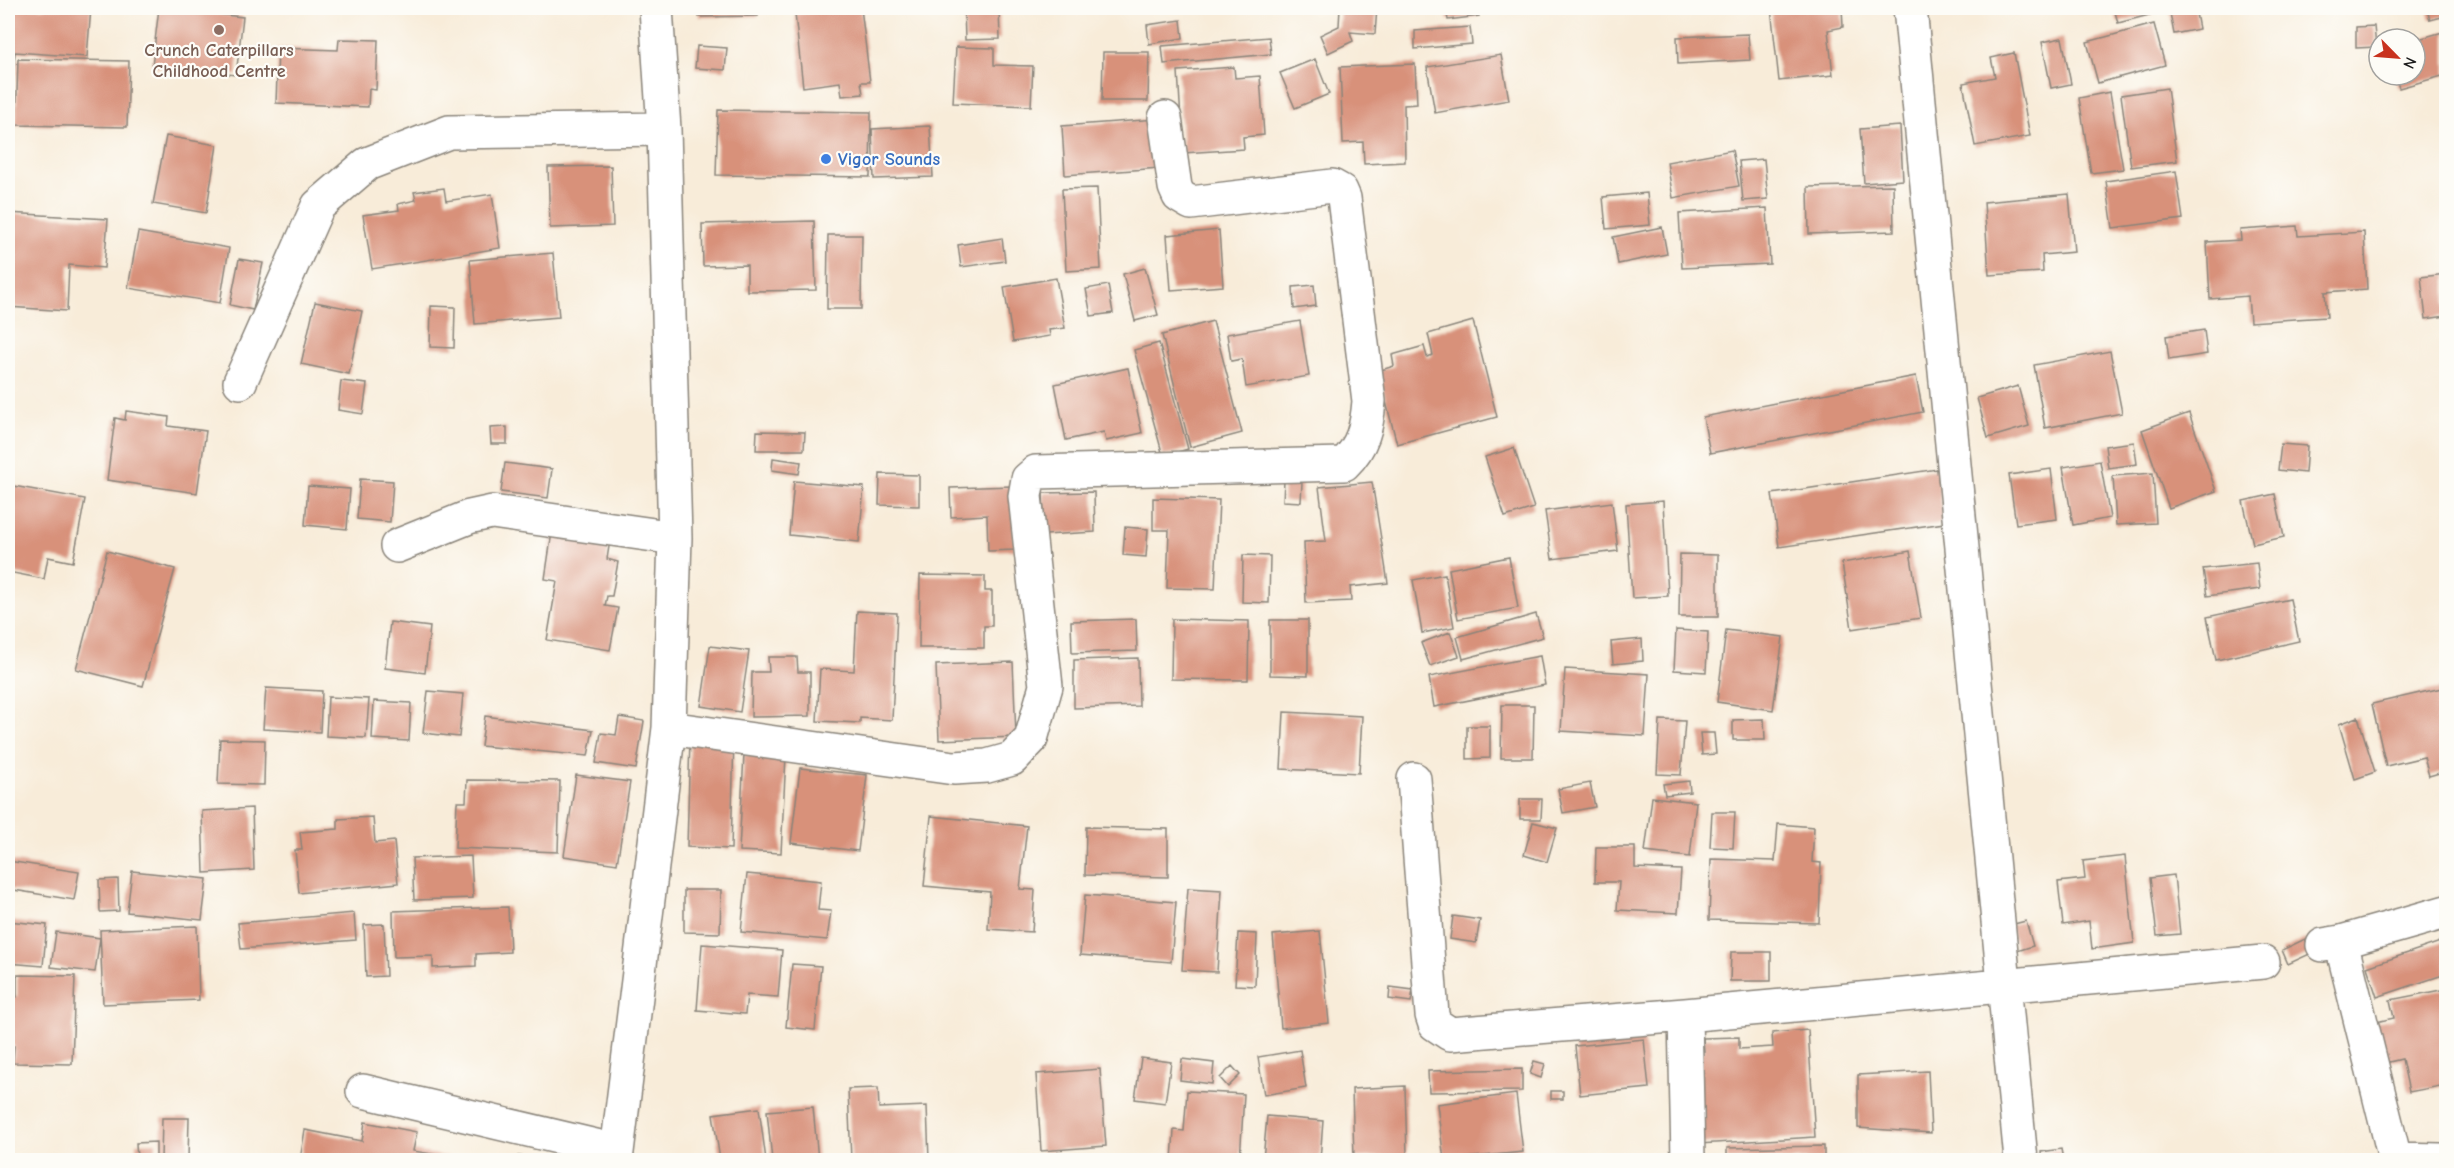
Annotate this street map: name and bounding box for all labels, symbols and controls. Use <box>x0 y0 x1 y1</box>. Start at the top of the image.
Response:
marker: Crunch Caterpillars Childhood Centre <box>212 23 226 37</box>
north arrow <box>2367 27 2427 87</box>
place label: Crunch Caterpillars Childhood Centre <box>144 40 294 82</box>
text: N <box>2399 54 2420 71</box>
place label: Vigor Sounds <box>838 149 941 170</box>
marker: Vigor Sounds <box>819 152 833 166</box>

